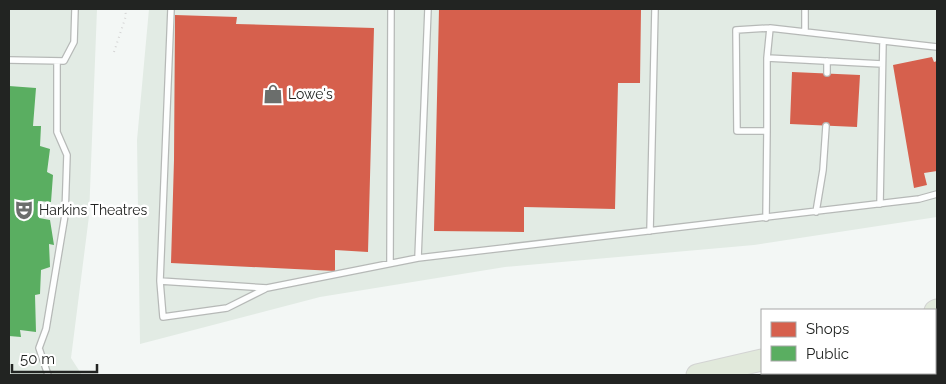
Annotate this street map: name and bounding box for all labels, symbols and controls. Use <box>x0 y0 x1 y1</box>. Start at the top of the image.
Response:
shop icon: Lowe's <box>262 83 284 105</box>
place label: Lowe's <box>288 86 333 102</box>
theatre icon: Harkins Theatres <box>13 199 35 221</box>
place label: Harkins Theatres <box>39 202 147 218</box>
legend <box>761 309 936 374</box>
text: Shops <box>806 320 849 338</box>
scale bar <box>12 342 98 374</box>
text: Public <box>806 345 849 363</box>
text: 50 m <box>20 350 55 368</box>

